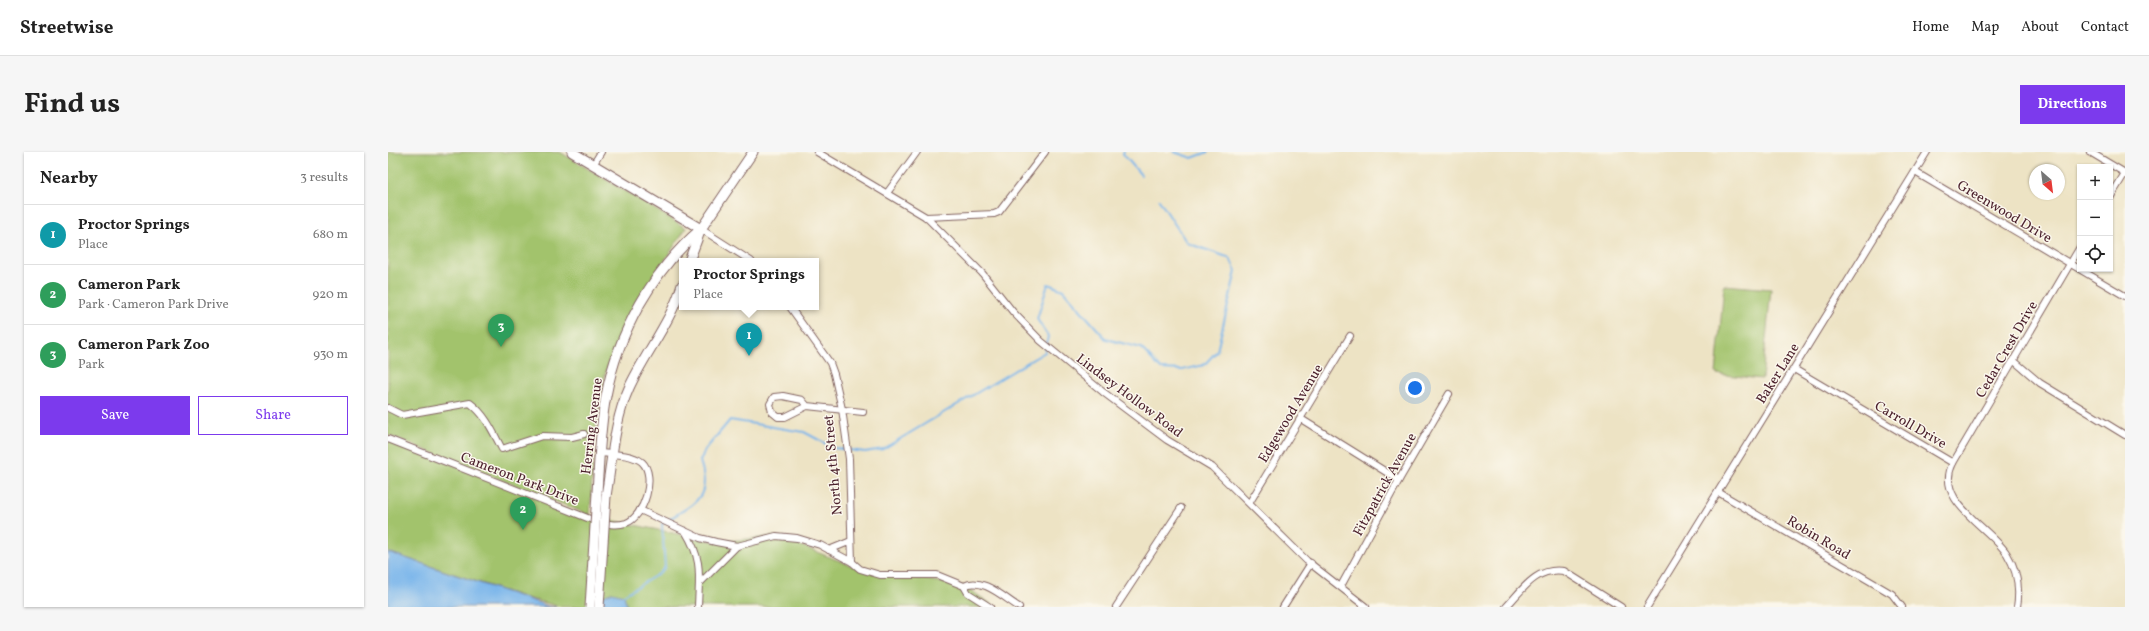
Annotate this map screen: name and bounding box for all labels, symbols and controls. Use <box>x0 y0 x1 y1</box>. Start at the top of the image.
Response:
text: Streetwise <box>20 15 113 41</box>
text: Home <box>1912 18 1949 37</box>
text: Map <box>1971 18 1999 37</box>
text: About <box>2021 18 2059 37</box>
text: Contact <box>2081 18 2129 37</box>
text: Find us <box>24 85 120 124</box>
button: Directions <box>2020 85 2125 124</box>
north arrow <box>2029 164 2065 200</box>
map controls <box>2077 164 2113 272</box>
button: + <box>2077 164 2113 200</box>
text: Nearby <box>40 167 98 190</box>
text: 3 results <box>300 169 348 187</box>
street label: Greenwood Drive <box>1953 176 2056 248</box>
button: − <box>2077 200 2113 236</box>
text: Proctor Springs <box>78 215 190 236</box>
text: 1 <box>50 226 56 244</box>
text: 680 m <box>313 226 348 244</box>
text: Place <box>78 236 108 254</box>
button: locate <box>2077 236 2113 272</box>
popup <box>679 258 819 310</box>
text: Proctor Springs <box>693 265 805 286</box>
text: Cameron Park <box>78 275 180 296</box>
text: 2 <box>50 286 56 304</box>
text: 920 m <box>312 286 348 304</box>
text: Place <box>693 286 723 304</box>
text: Park · Cameron Park Drive <box>78 296 229 314</box>
street label: Cedar Crest Drive <box>1972 298 2043 402</box>
pin: 3 <box>488 314 514 347</box>
pin: 1 <box>736 323 762 356</box>
text: Cameron Park Zoo <box>78 335 210 356</box>
street label: Baker Lane <box>1752 340 1805 408</box>
text: 3 <box>50 346 56 364</box>
text: 930 m <box>313 346 348 364</box>
street label: Lindsey Hollow Road <box>1072 350 1186 443</box>
text: Park <box>78 356 105 374</box>
street label: Edgewood Avenue <box>1254 361 1328 467</box>
street label: Herring Avenue <box>577 376 608 476</box>
your location <box>1405 378 1425 398</box>
button: Save <box>40 396 190 435</box>
button: Share <box>198 396 348 435</box>
street label: Carroll Drive <box>1871 397 1950 454</box>
street label: North 4th Street <box>820 414 847 516</box>
street label: Fitzpatrick Avenue <box>1349 429 1422 540</box>
street label: Cameron Park Drive <box>458 448 582 511</box>
pin: 2 <box>510 497 536 530</box>
street label: Robin Road <box>1783 512 1854 565</box>

